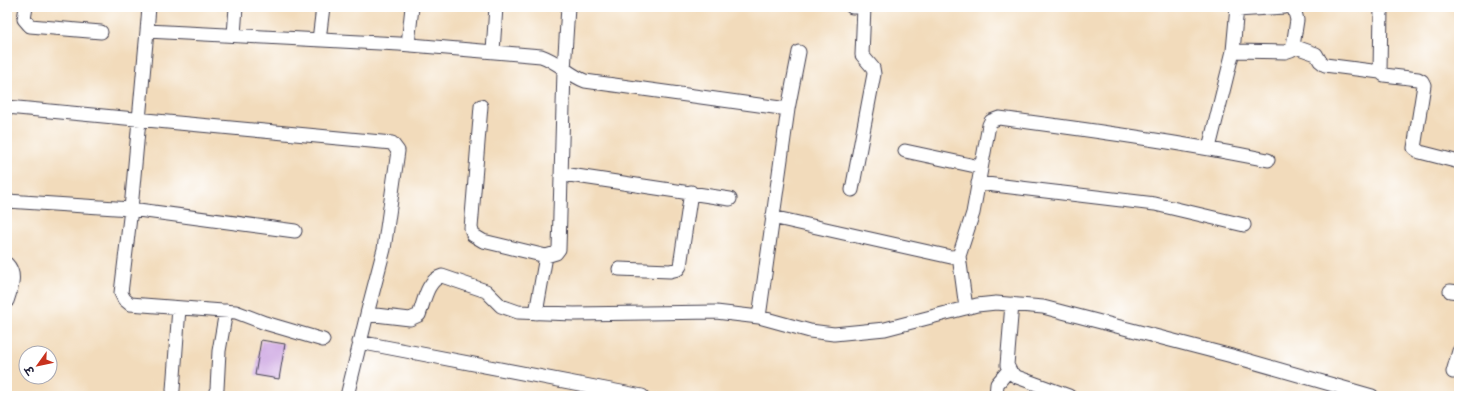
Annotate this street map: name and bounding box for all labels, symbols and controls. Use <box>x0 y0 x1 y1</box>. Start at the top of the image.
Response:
north arrow <box>18 345 58 385</box>
text: उ <box>22 362 38 378</box>

